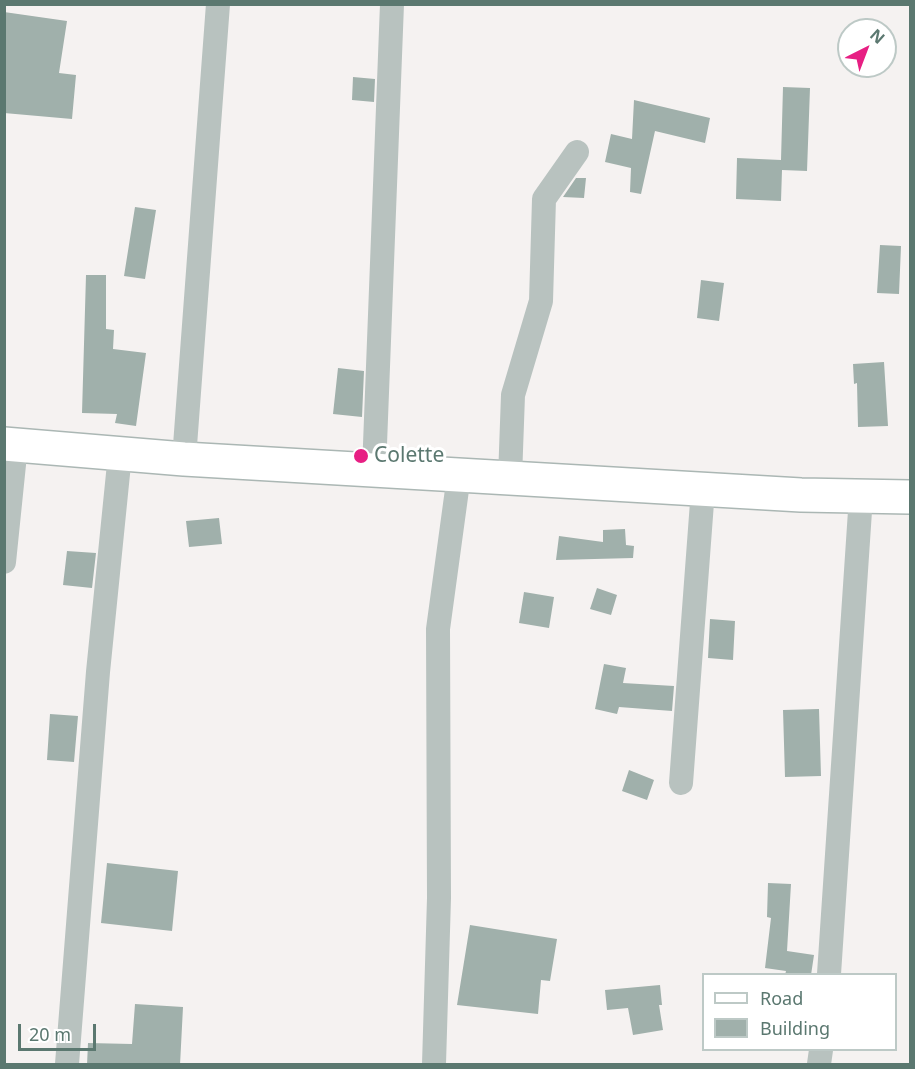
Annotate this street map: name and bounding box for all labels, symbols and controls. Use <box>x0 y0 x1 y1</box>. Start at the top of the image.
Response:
north arrow <box>837 18 897 78</box>
text: N <box>866 24 890 49</box>
place label: Colette <box>374 443 444 469</box>
marker: Colette <box>352 447 370 465</box>
legend <box>702 973 897 1051</box>
text: Road <box>760 986 803 1010</box>
scale bar <box>21 1012 99 1050</box>
text: Building <box>760 1016 830 1040</box>
text: 20 m <box>29 1022 71 1046</box>

